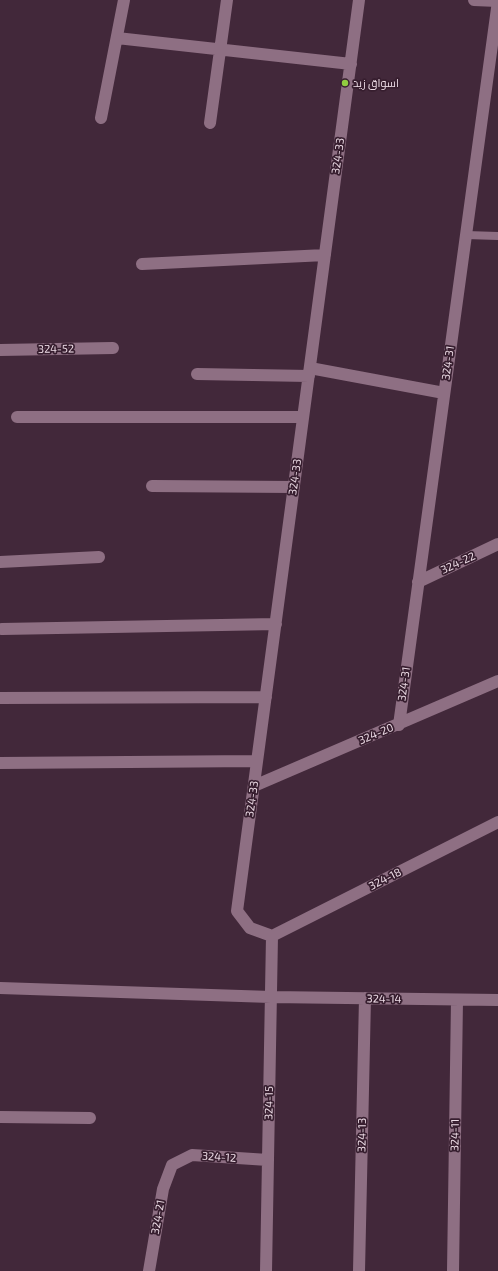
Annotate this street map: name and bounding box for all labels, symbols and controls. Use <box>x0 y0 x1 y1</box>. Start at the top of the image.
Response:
place label: اسواق زيد <box>353 76 399 90</box>
marker: اسواق زيد <box>340 78 350 88</box>
street label: 324-33 <box>329 137 347 175</box>
street label: 324-52 <box>38 342 74 356</box>
street label: 324-31 <box>439 345 457 381</box>
street label: 324-33 <box>286 458 304 496</box>
street label: 324-22 <box>439 549 477 577</box>
street label: 324-31 <box>395 666 413 702</box>
street label: 324-20 <box>356 721 396 747</box>
street label: 324-33 <box>243 780 261 818</box>
street label: 324-18 <box>367 865 403 893</box>
street label: 324-14 <box>366 992 402 1006</box>
street label: 324-15 <box>262 1086 276 1120</box>
street label: 324-13 <box>355 1118 369 1152</box>
street label: 324-11 <box>448 1119 462 1151</box>
street label: 324-12 <box>201 1149 237 1165</box>
street label: 324-21 <box>148 1199 168 1235</box>

